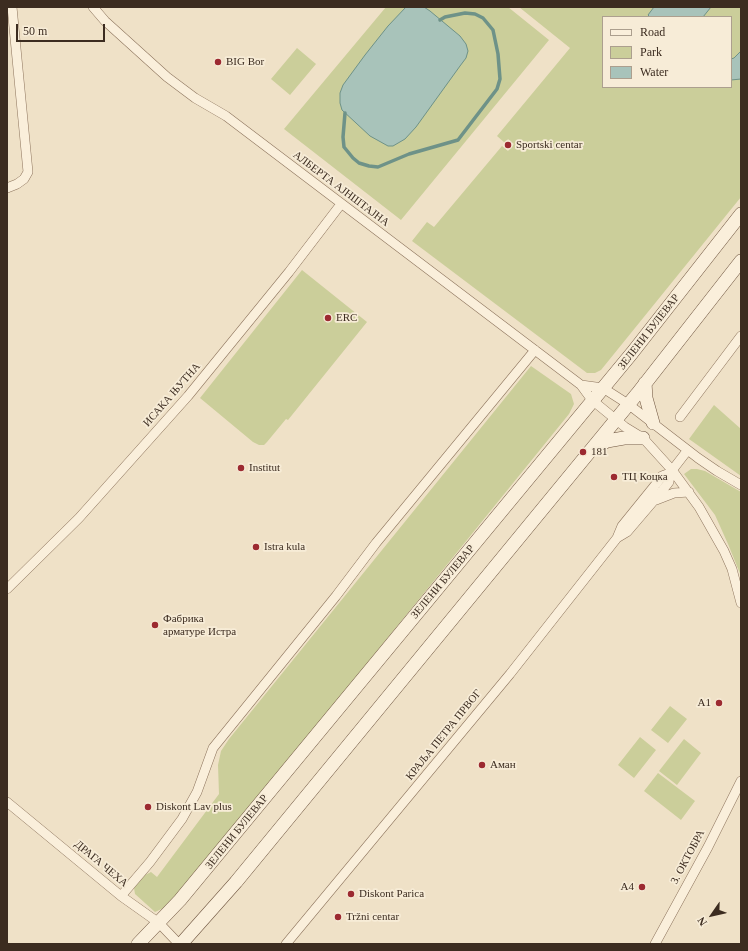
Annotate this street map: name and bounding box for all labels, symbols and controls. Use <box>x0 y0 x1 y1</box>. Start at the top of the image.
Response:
scale bar <box>18 16 107 42</box>
legend <box>602 16 732 88</box>
text: 50 m <box>23 24 47 38</box>
text: Road <box>640 25 665 39</box>
text: Park <box>640 45 662 59</box>
place label: BIG Bor <box>226 55 264 69</box>
marker: BIG Bor <box>213 57 223 67</box>
text: Water <box>640 65 668 79</box>
place label: Sportski centar <box>516 138 582 152</box>
marker: Sportski centar <box>503 140 513 150</box>
street label: АЛБЕРТА АЈНШТАЈНА <box>290 148 392 230</box>
street label: ЗЕЛЕНИ БУЛЕВАР <box>615 292 683 372</box>
place label: ERC <box>336 311 357 325</box>
marker: ERC <box>323 313 333 323</box>
street label: ИСАКА ЊУТНА <box>141 360 203 430</box>
place label: 181 <box>591 445 608 459</box>
marker: 181 <box>578 447 588 457</box>
place label: Institut <box>249 461 280 475</box>
marker: Institut <box>236 463 246 473</box>
place label: ТЦ Коцка <box>622 470 668 484</box>
marker: ТЦ Коцка <box>609 472 619 482</box>
place label: Istra kula <box>264 540 305 554</box>
marker: Istra kula <box>251 542 261 552</box>
street label: ЗЕЛЕНИ БУЛЕВАР <box>408 542 478 622</box>
place label: Фабрика арматуре Истра <box>163 612 236 638</box>
marker: Фабрика арматуре Истра <box>150 620 160 630</box>
street label: КРАЉА ПЕТРА ПРВОГ <box>403 687 485 783</box>
place label: A1 <box>698 696 711 710</box>
marker: A1 <box>714 698 724 708</box>
place label: Аман <box>490 758 516 772</box>
marker: Аман <box>477 760 487 770</box>
street label: ЗЕЛЕНИ БУЛЕВАР <box>203 792 271 872</box>
place label: Diskont Lav plus <box>156 800 232 814</box>
marker: Diskont Lav plus <box>143 802 153 812</box>
street label: 3. ОКТОБРА <box>668 828 708 886</box>
street label: ДРАГА ЧЕХА <box>72 838 130 890</box>
place label: A4 <box>621 880 634 894</box>
marker: A4 <box>637 882 647 892</box>
place label: Diskont Parica <box>359 887 424 901</box>
marker: Diskont Parica <box>346 889 356 899</box>
north arrow <box>692 895 732 935</box>
place label: Tržni centar <box>346 910 399 924</box>
marker: Tržni centar <box>333 912 343 922</box>
text: N <box>695 915 709 928</box>

